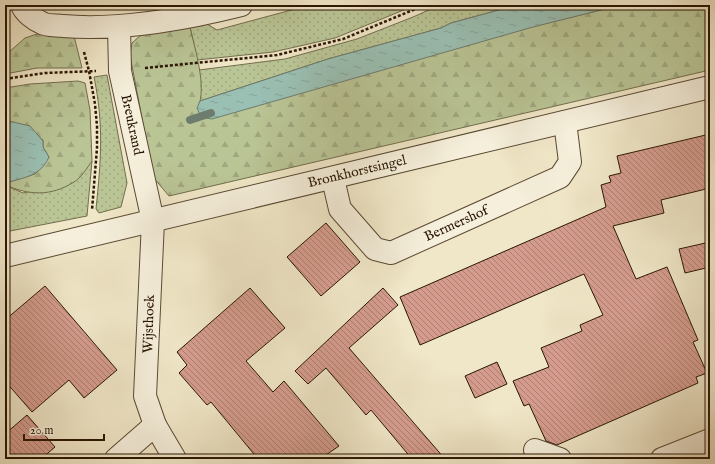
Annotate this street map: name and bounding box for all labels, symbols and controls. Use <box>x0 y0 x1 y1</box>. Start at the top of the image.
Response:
street label: Breukrand <box>116 93 147 157</box>
street label: Bronkhorstsingel <box>306 151 408 192</box>
street label: Bermershof <box>422 200 494 246</box>
street label: Wijsthoek <box>139 294 159 354</box>
scale bar <box>24 416 104 442</box>
text: 20 m <box>30 423 53 438</box>

